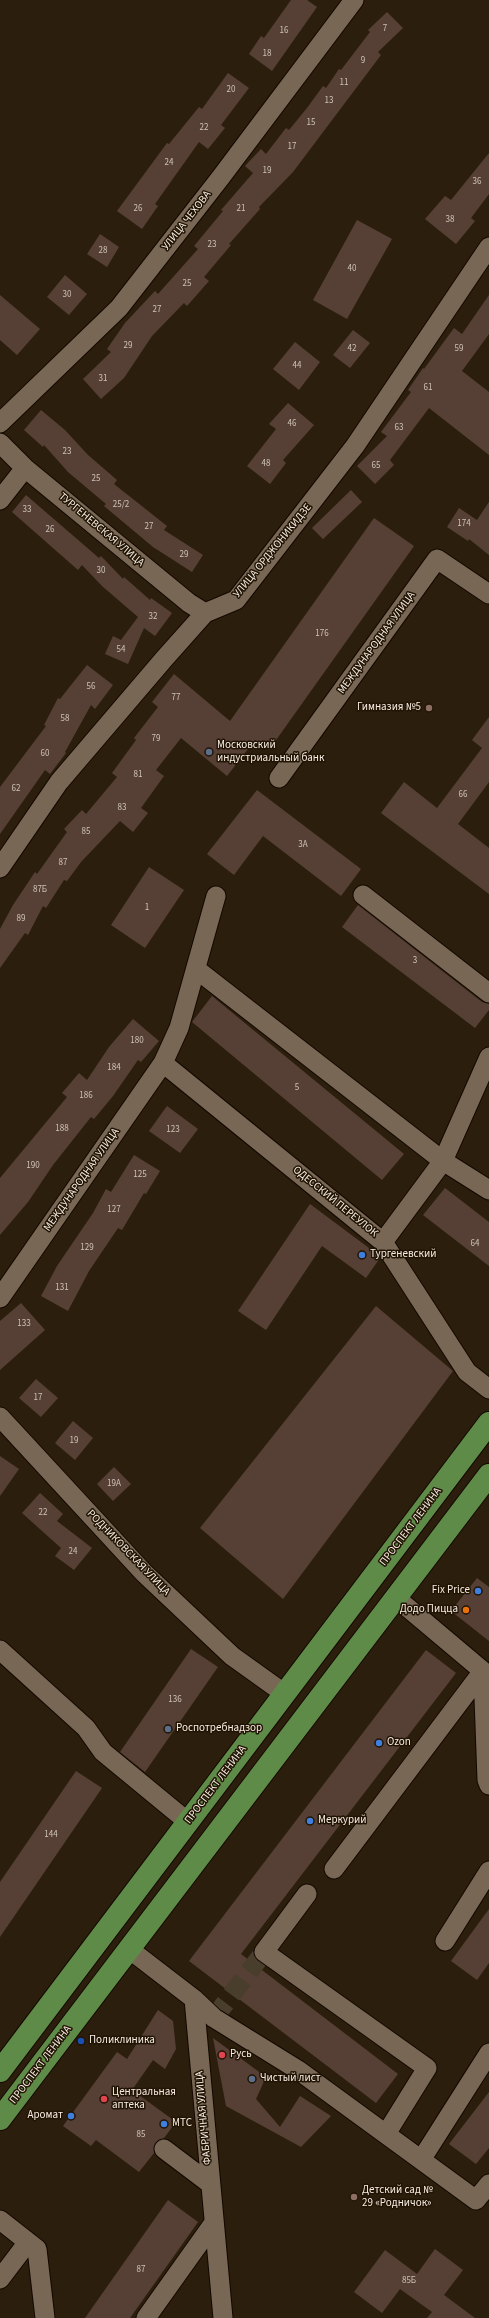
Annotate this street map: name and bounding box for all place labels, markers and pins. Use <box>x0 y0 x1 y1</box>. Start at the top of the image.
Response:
place label: Гимназия №5 <box>357 701 421 715</box>
marker: Гимназия №5 <box>424 703 434 713</box>
place label: Московский индустриальный банк <box>217 739 324 765</box>
marker: Московский индустриальный банк <box>204 747 214 757</box>
place label: Тургеневский <box>370 1248 436 1262</box>
marker: Тургеневский <box>357 1250 367 1260</box>
place label: Fix Price <box>432 1584 470 1598</box>
marker: Fix Price <box>473 1586 483 1596</box>
place label: Додо Пицца <box>400 1603 458 1617</box>
marker: Додо Пицца <box>461 1605 471 1615</box>
place label: Роспотребнадзор <box>176 1722 262 1736</box>
marker: Роспотребнадзор <box>163 1724 173 1734</box>
place label: Ozon <box>387 1736 411 1750</box>
marker: Ozon <box>374 1738 384 1748</box>
place label: Меркурий <box>318 1814 367 1828</box>
marker: Меркурий <box>305 1816 315 1826</box>
place label: Поликлиника <box>89 2034 155 2048</box>
marker: Поликлиника <box>76 2036 86 2046</box>
place label: Русь <box>230 2048 252 2062</box>
marker: Русь <box>217 2050 227 2060</box>
place label: Чистый лист <box>260 2072 321 2086</box>
marker: Чистый лист <box>247 2074 257 2084</box>
place label: Центральная аптека <box>112 2086 176 2112</box>
marker: Центральная аптека <box>99 2094 109 2104</box>
place label: Аромат <box>28 2109 63 2123</box>
marker: Аромат <box>66 2111 76 2121</box>
place label: МТС <box>172 2117 192 2131</box>
marker: МТС <box>159 2119 169 2129</box>
place label: Детский сад № 29 «Родничок» <box>362 2184 433 2210</box>
marker: Детский сад № 29 «Родничок» <box>349 2192 359 2202</box>

